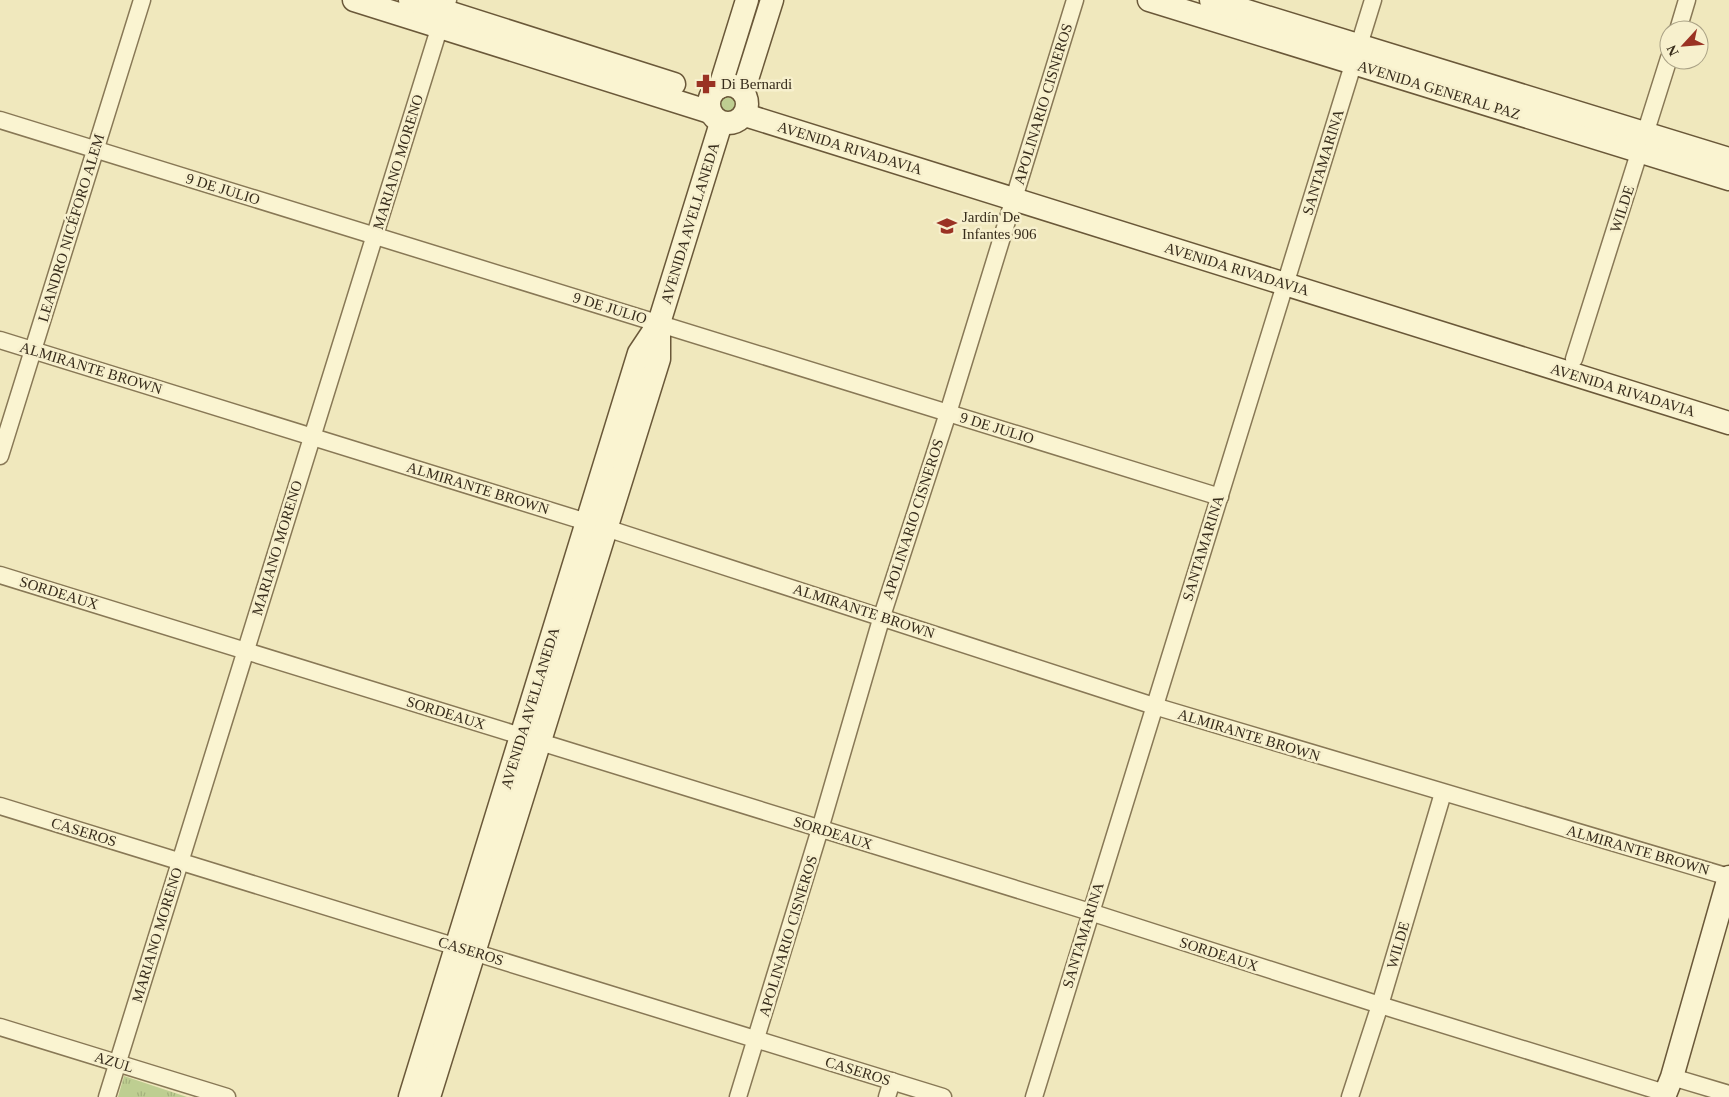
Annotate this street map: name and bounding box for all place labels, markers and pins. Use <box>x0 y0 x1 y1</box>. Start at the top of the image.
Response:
pharmacy icon: Di Bernardi <box>695 73 717 95</box>
place label: Di Bernardi <box>721 76 792 92</box>
place label: Jardín De Infantes 906 <box>962 209 1037 242</box>
school or university icon: Jardín De Infantes 906 <box>936 215 958 237</box>

